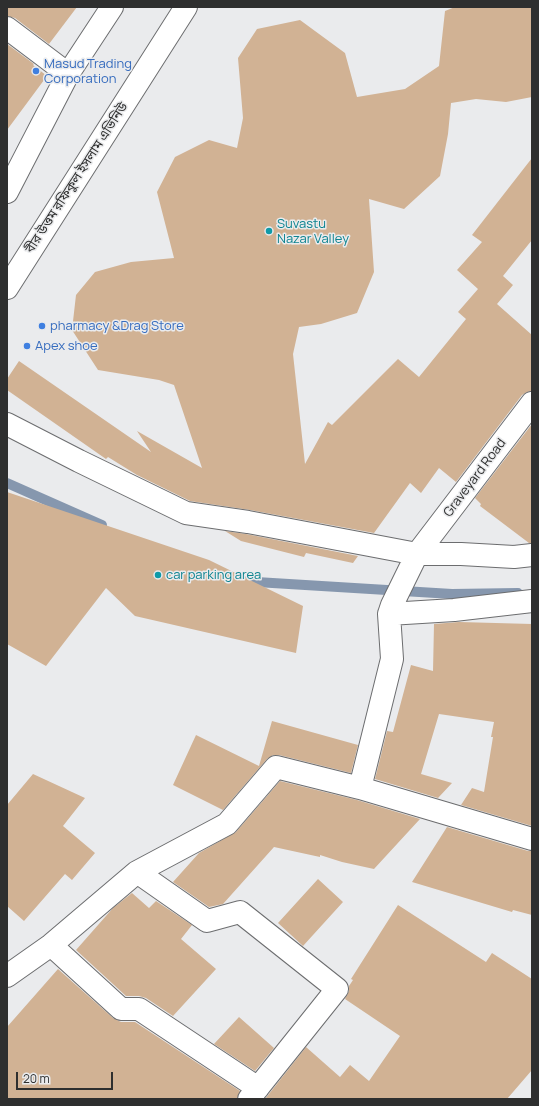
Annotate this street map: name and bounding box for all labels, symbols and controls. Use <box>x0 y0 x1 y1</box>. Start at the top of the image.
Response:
place label: Masud Trading Corporation <box>44 56 132 87</box>
marker: Masud Trading Corporation <box>31 66 41 76</box>
street label: বীর উত্তম রফিকুল ইসলাম এভিনিউ <box>22 100 132 256</box>
place label: Suvastu Nazar Valley <box>277 216 349 247</box>
marker: Suvastu Nazar Valley <box>264 226 274 236</box>
place label: pharmacy &Drag Store <box>50 318 184 334</box>
marker: pharmacy &Drag Store <box>37 321 47 331</box>
place label: Apex shoe <box>35 338 98 354</box>
marker: Apex shoe <box>22 341 32 351</box>
street label: Graveyard Road <box>441 436 509 520</box>
place label: car parking area <box>166 567 261 583</box>
marker: car parking area <box>153 570 163 580</box>
scale bar <box>18 1064 115 1090</box>
text: 20 m <box>23 1070 50 1087</box>

